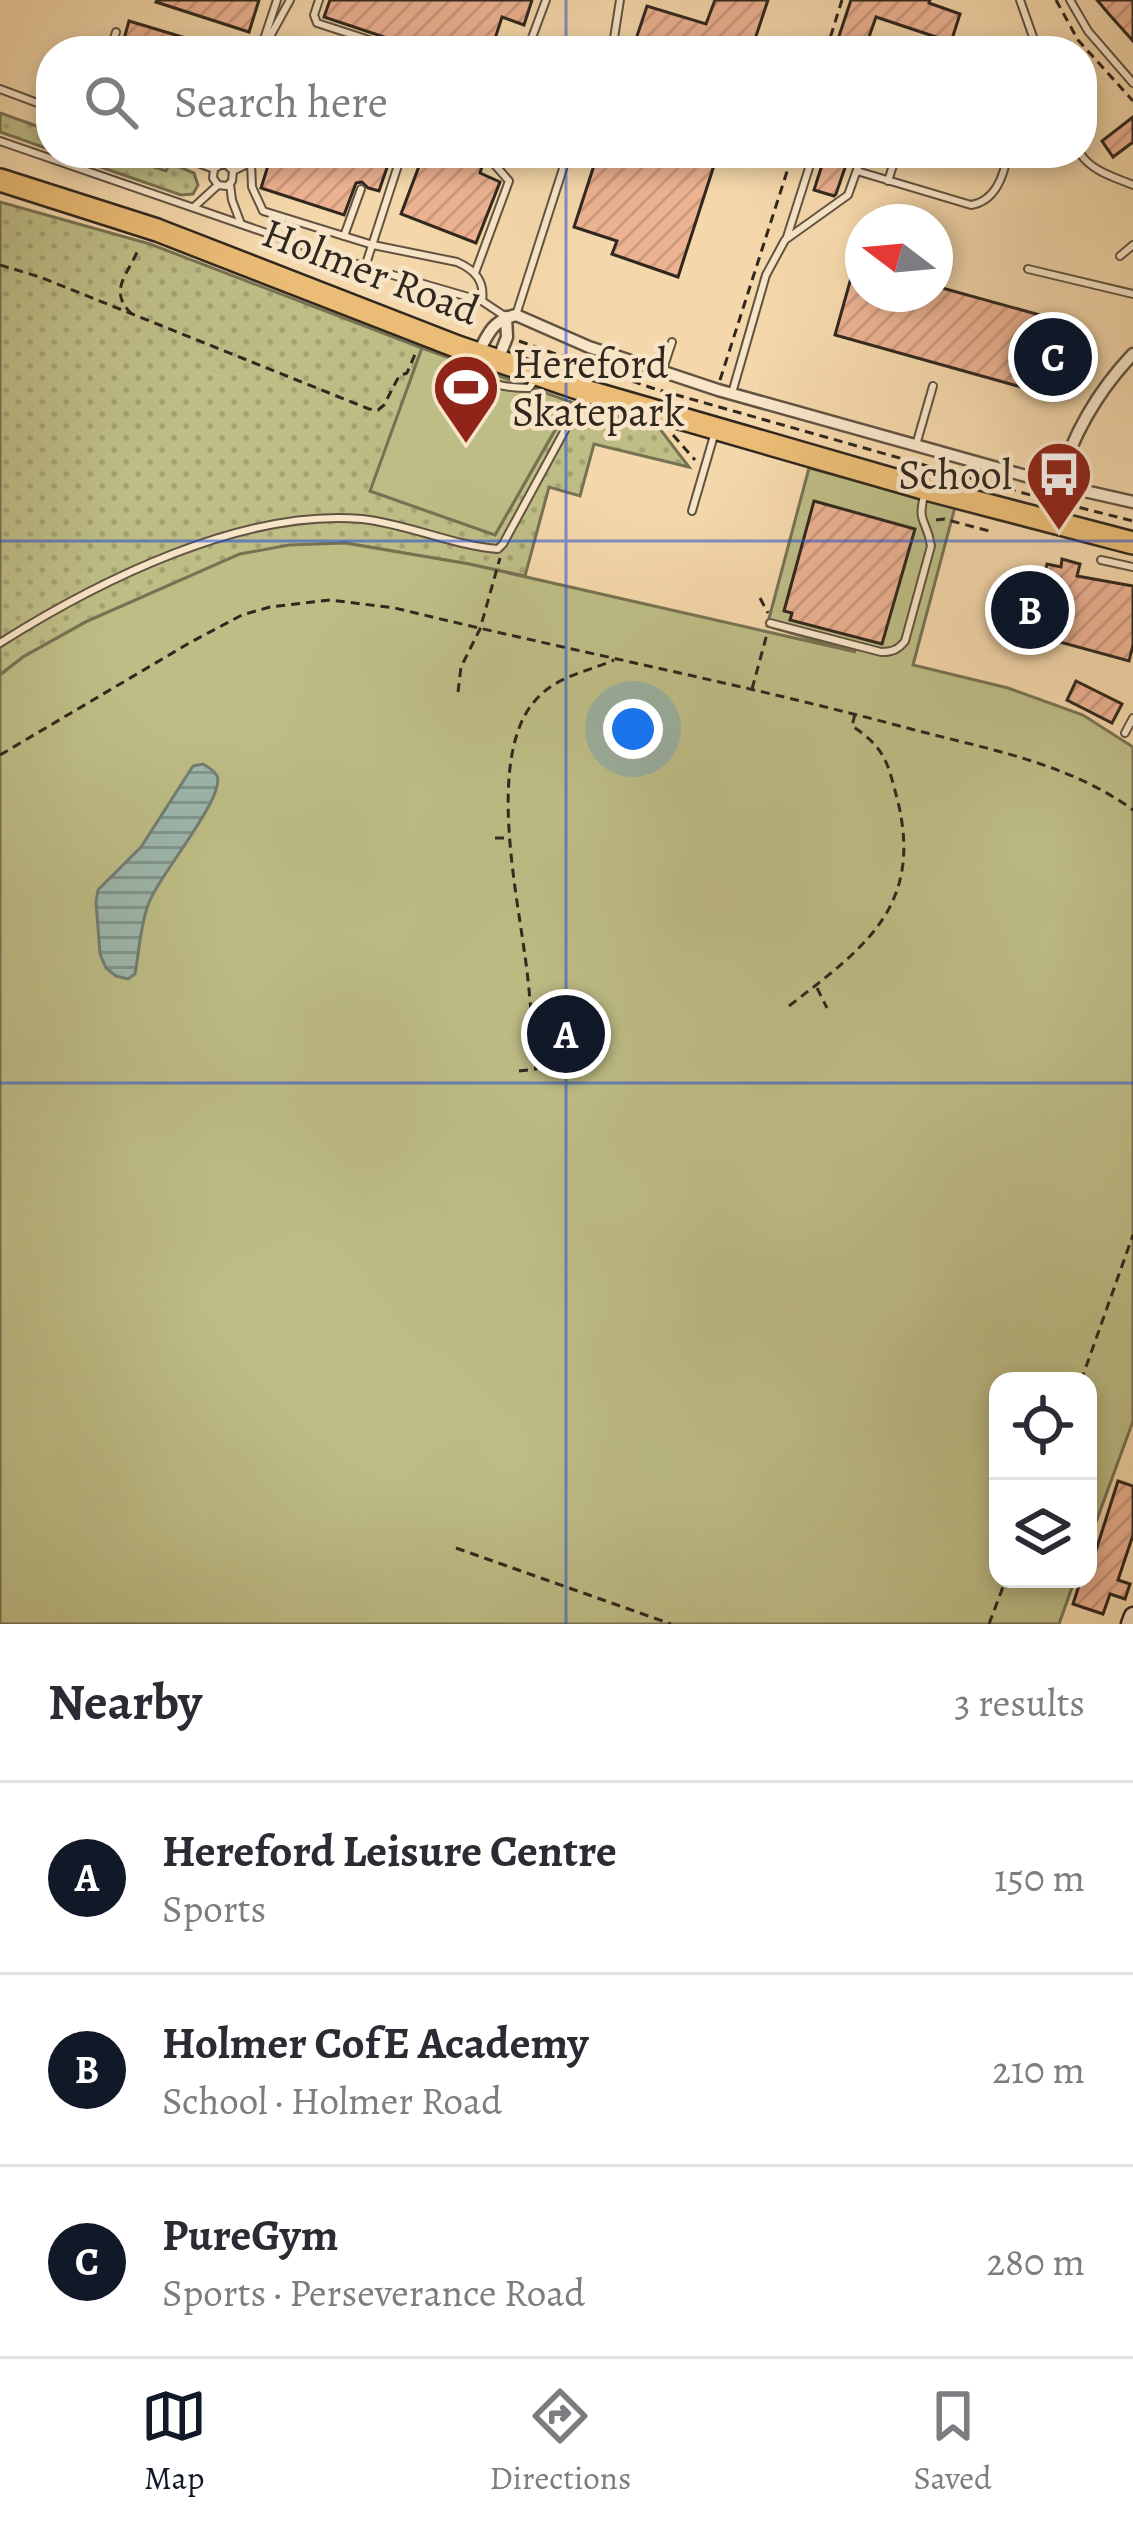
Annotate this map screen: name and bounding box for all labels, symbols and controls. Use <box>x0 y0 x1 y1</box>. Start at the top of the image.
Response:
search box <box>36 36 1097 168</box>
icon: search <box>78 69 144 135</box>
text: Search here <box>174 71 388 133</box>
street label: Holmer Road <box>255 204 488 339</box>
north arrow <box>845 204 953 312</box>
pin: C <box>1014 312 1092 402</box>
place label: Hereford Skatepark <box>512 335 685 440</box>
sports icon: Hereford Skatepark <box>431 352 501 446</box>
bus stop icon: School <box>1024 439 1094 533</box>
place label: School <box>898 446 1012 503</box>
pin: B <box>991 565 1069 655</box>
your location <box>603 699 663 759</box>
pin: A <box>527 989 605 1079</box>
map controls <box>989 1372 1097 1588</box>
button: locate <box>989 1372 1097 1480</box>
button: layers <box>989 1480 1097 1588</box>
text: Nearby <box>48 1667 202 1737</box>
text: 3 results <box>954 1676 1085 1729</box>
text: Hereford Leisure Centre <box>162 1820 617 1882</box>
text: A <box>75 1851 99 1904</box>
text: 150 m <box>994 1851 1085 1904</box>
text: Sports <box>162 1882 266 1935</box>
text: Holmer CofE Academy <box>162 2012 589 2074</box>
text: B <box>75 2043 99 2096</box>
text: 210 m <box>992 2043 1085 2096</box>
text: School · Holmer Road <box>162 2074 502 2127</box>
text: PureGym <box>162 2204 338 2266</box>
text: C <box>75 2235 99 2288</box>
text: 280 m <box>987 2235 1085 2288</box>
text: Sports · Perseverance Road <box>162 2266 585 2319</box>
tab: Map <box>141 2383 207 2500</box>
tab: Directions <box>490 2383 631 2500</box>
tab: Saved <box>914 2383 992 2500</box>

